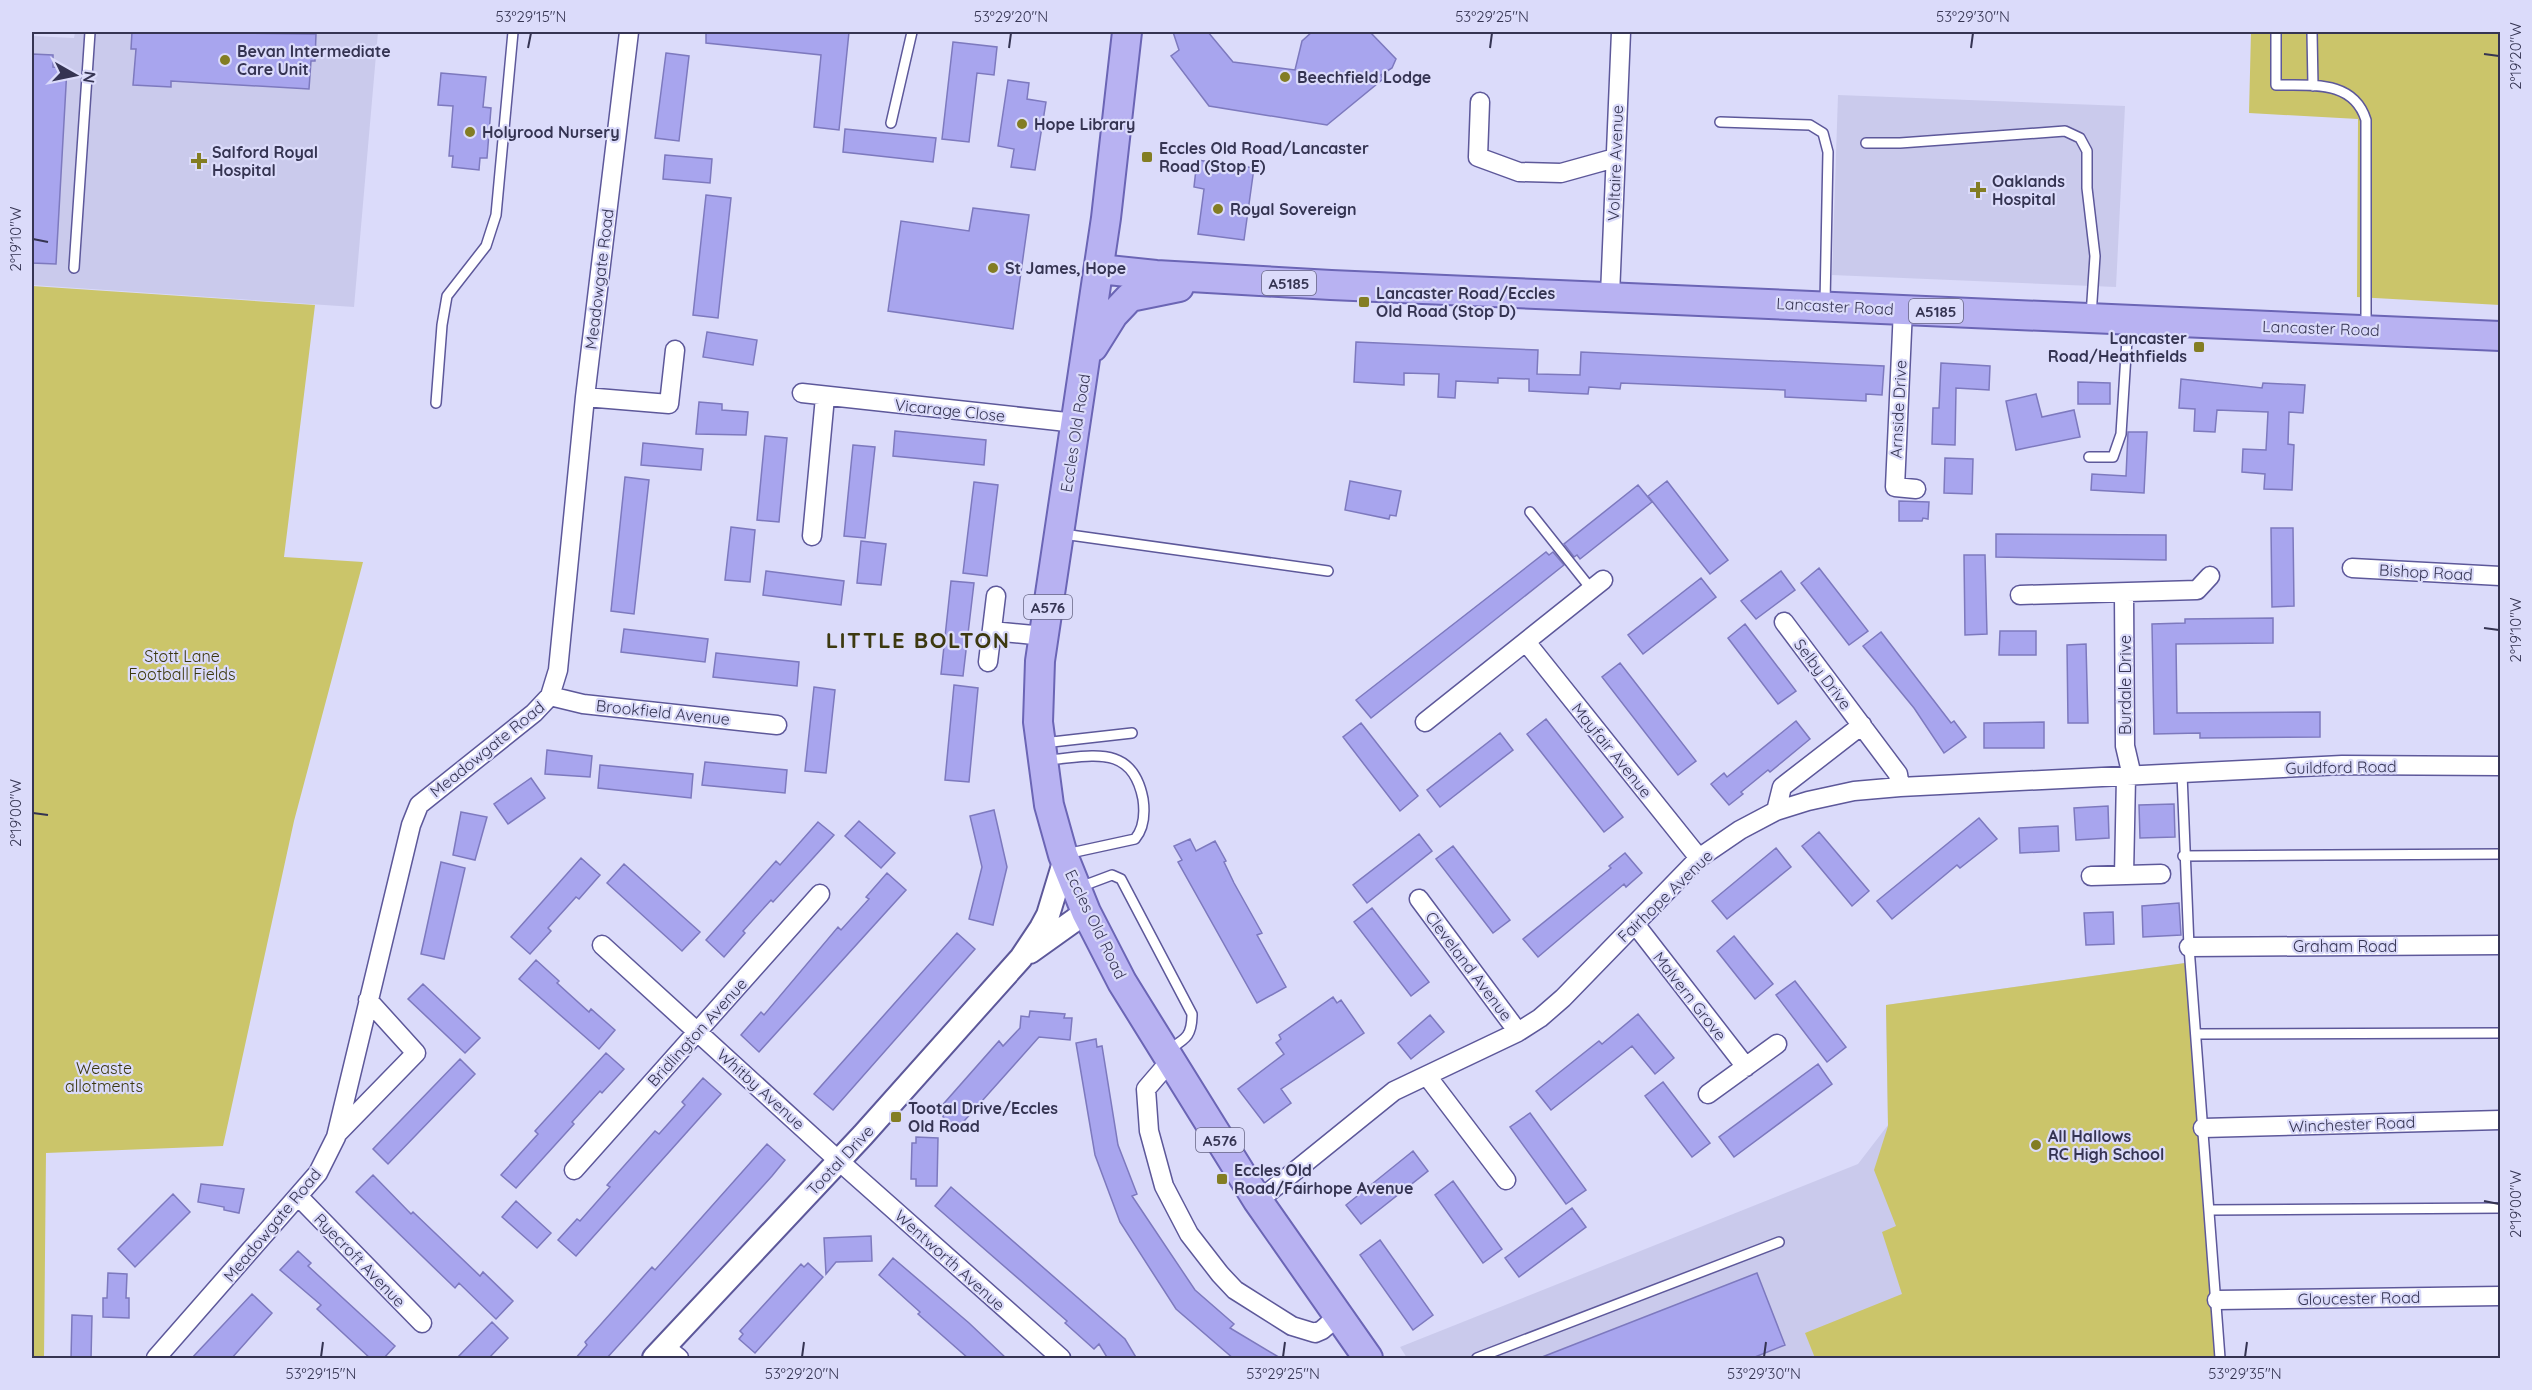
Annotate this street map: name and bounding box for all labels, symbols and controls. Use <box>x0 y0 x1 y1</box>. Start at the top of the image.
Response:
text: 53°29'15"N <box>496 7 566 26</box>
text: 53°29'20"N <box>974 7 1048 26</box>
text: 53°29'25"N <box>1455 7 1529 26</box>
text: 53°29'30"N <box>1936 7 2010 26</box>
text: 2°19'20"W <box>2506 22 2525 90</box>
place label: Bevan Intermediate Care Unit <box>237 41 391 79</box>
north arrow <box>45 45 105 105</box>
marker: Bevan Intermediate Care Unit <box>218 53 232 67</box>
place label: Beechfield Lodge <box>1297 67 1431 87</box>
text: N <box>79 70 101 85</box>
marker: Beechfield Lodge <box>1278 70 1292 84</box>
street label: Voltaire Avenue <box>1603 105 1627 221</box>
place label: Hope Library <box>1034 114 1135 134</box>
marker: Hope Library <box>1015 117 1029 131</box>
place label: Holyrood Nursery <box>482 122 620 142</box>
marker: Holyrood Nursery <box>463 125 477 139</box>
place label: Eccles Old Road/Lancaster Road (Stop E) <box>1159 138 1369 176</box>
place label: Salford Royal Hospital <box>212 142 318 180</box>
marker: Eccles Old Road/Lancaster Road (Stop E) <box>1140 150 1154 164</box>
marker: Salford Royal Hospital <box>190 152 208 170</box>
place label: Oaklands Hospital <box>1992 171 2065 209</box>
marker: Oaklands Hospital <box>1969 181 1987 199</box>
place label: Royal Sovereign <box>1230 199 1357 219</box>
marker: Royal Sovereign <box>1211 202 1225 216</box>
text: 2°19'10"W <box>6 206 25 271</box>
street label: Meadowgate Road <box>580 208 618 350</box>
place label: St James, Hope <box>1005 258 1126 278</box>
marker: St James, Hope <box>986 261 1000 275</box>
road number: A5185 <box>1262 271 1316 295</box>
place label: Lancaster Road/Eccles Old Road (Stop D) <box>1376 283 1555 321</box>
street label: Lancaster Road <box>1776 293 1894 319</box>
marker: Lancaster Road/Eccles Old Road (Stop D) <box>1357 295 1371 309</box>
road number: A5185 <box>1909 299 1963 323</box>
street label: Lancaster Road <box>2262 316 2380 340</box>
place label: Lancaster Road/Heathfields <box>2048 328 2187 366</box>
marker: Lancaster Road/Heathfields <box>2192 340 2206 354</box>
street label: Arnside Drive <box>1885 359 1911 459</box>
street label: Eccles Old Road <box>1056 372 1094 494</box>
street label: Vicarage Close <box>894 394 1006 426</box>
street label: Bishop Road <box>2379 560 2473 584</box>
road number: A576 <box>1024 595 1072 619</box>
text: 2°19'10"W <box>2506 597 2525 662</box>
district label: LITTLE BOLTON <box>826 626 1010 654</box>
street label: Selby Drive <box>1790 635 1856 713</box>
street label: Burdale Drive <box>2115 635 2135 735</box>
park label: Stott Lane Football Fields <box>129 646 235 684</box>
street label: Brookfield Avenue <box>595 695 731 729</box>
street label: Meadowgate Road <box>426 697 548 801</box>
street label: Mayfair Avenue <box>1568 699 1656 801</box>
street label: Guildford Road <box>2285 756 2397 778</box>
text: 2°19'00"W <box>6 778 25 847</box>
street label: Fairhope Avenue <box>1613 846 1717 946</box>
street label: Eccles Old Road <box>1061 866 1131 982</box>
street label: Cleveland Avenue <box>1421 907 1517 1025</box>
street label: Graham Road <box>2293 936 2397 956</box>
street label: Malvern Grove <box>1649 948 1731 1044</box>
street label: Bridlington Avenue <box>643 974 751 1090</box>
street label: Whitby Avenue <box>713 1044 809 1134</box>
park label: Weaste allotments <box>65 1058 143 1096</box>
place label: Tootal Drive/Eccles Old Road <box>908 1098 1058 1136</box>
marker: Tootal Drive/Eccles Old Road <box>889 1110 903 1124</box>
street label: Winchester Road <box>2288 1112 2416 1136</box>
street label: Tootal Drive <box>802 1121 878 1199</box>
place label: All Hallows RC High School <box>2048 1126 2164 1164</box>
road number: A576 <box>1196 1128 1244 1152</box>
marker: All Hallows RC High School <box>2029 1138 2043 1152</box>
place label: Eccles Old Road/Fairhope Avenue <box>1234 1160 1413 1198</box>
street label: Meadowgate Road <box>219 1164 325 1286</box>
text: 2°19'00"W <box>2506 1169 2525 1238</box>
marker: Eccles Old Road/Fairhope Avenue <box>1215 1172 1229 1186</box>
street label: Wentworth Avenue <box>891 1205 1009 1315</box>
street label: Ryecroft Avenue <box>310 1209 410 1311</box>
street label: Gloucester Road <box>2297 1287 2421 1309</box>
text: 53°29'15"N <box>286 1364 356 1383</box>
text: 53°29'20"N <box>765 1364 839 1383</box>
text: 53°29'25"N <box>1246 1364 1320 1383</box>
text: 53°29'30"N <box>1727 1364 1801 1383</box>
text: 53°29'35"N <box>2208 1364 2282 1383</box>

